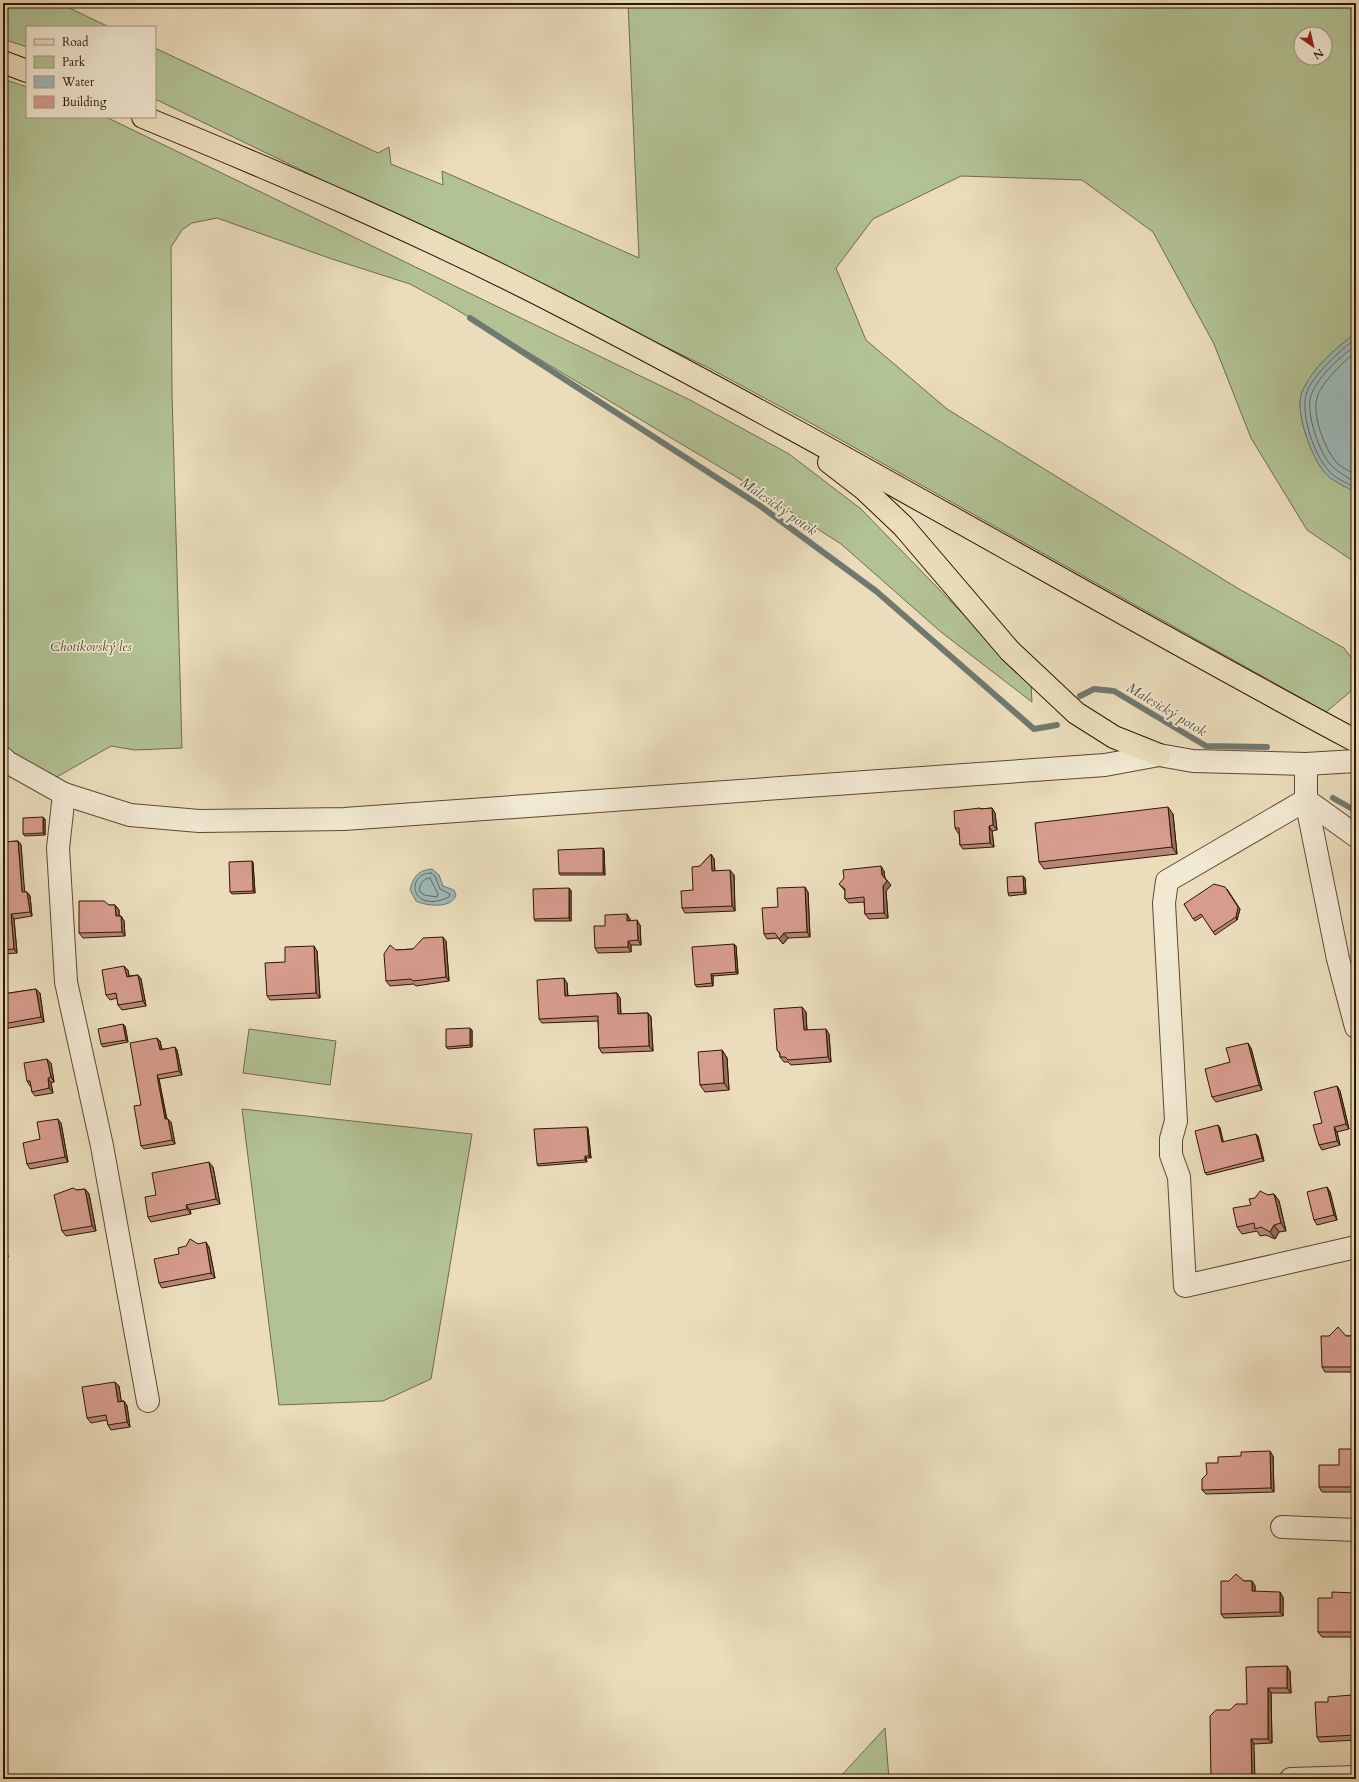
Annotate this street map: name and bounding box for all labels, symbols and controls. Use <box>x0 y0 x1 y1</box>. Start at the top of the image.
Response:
legend <box>26 26 156 118</box>
north arrow <box>1293 26 1333 66</box>
text: Road <box>62 34 89 50</box>
text: N <box>1310 45 1326 63</box>
text: Park <box>62 54 86 70</box>
text: Water <box>61 74 95 90</box>
text: Building <box>62 94 107 110</box>
water label: Malesický potok <box>736 473 821 540</box>
park label: Chotíkovský les <box>50 638 132 656</box>
water label: Malesický potok <box>1123 678 1210 741</box>

